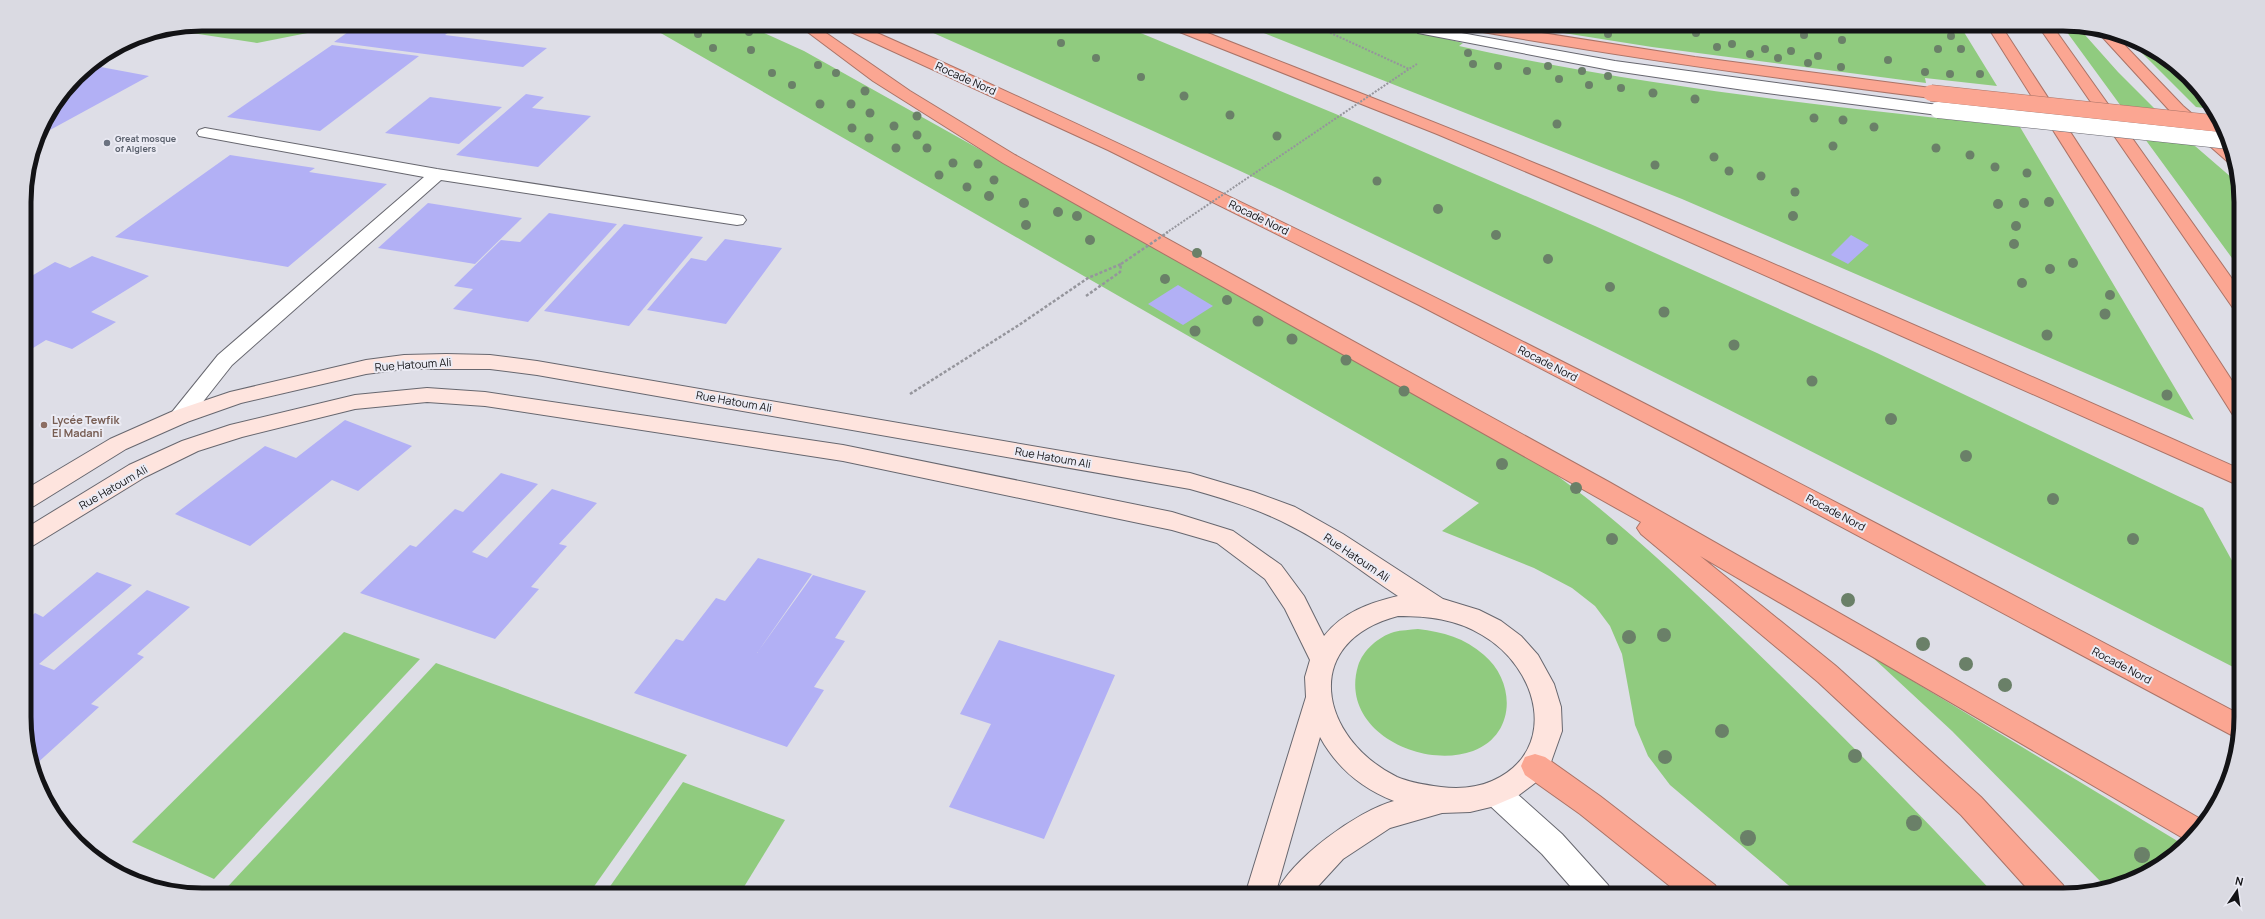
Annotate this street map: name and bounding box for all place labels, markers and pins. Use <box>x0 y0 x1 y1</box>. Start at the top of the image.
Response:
place label: Great mosque of Algiers <box>115 132 177 155</box>
marker: Great mosque of Algiers <box>102 138 112 148</box>
place label: Lycée Tewfik El Madani <box>52 412 120 440</box>
marker: Lycée Tewfik El Madani <box>39 420 49 430</box>

